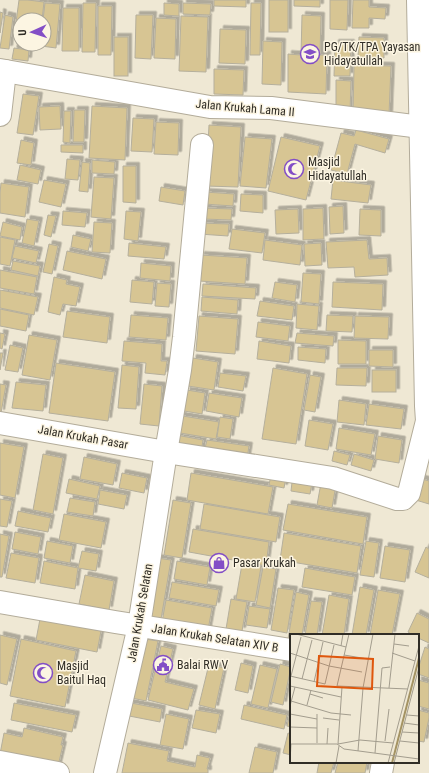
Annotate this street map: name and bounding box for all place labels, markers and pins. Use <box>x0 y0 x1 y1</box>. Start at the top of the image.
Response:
place label: PG/TK/TPA Yayasan Hidayatullah <box>324 40 421 68</box>
school or university icon: PG/TK/TPA Yayasan Hidayatullah <box>299 43 321 65</box>
place label: Masjid Hidayatullah <box>308 155 367 183</box>
mosque icon: Masjid Hidayatullah <box>283 158 305 180</box>
shop icon: Pasar Krukah <box>208 552 230 574</box>
place label: Pasar Krukah <box>233 556 296 570</box>
public building icon: Balai RW V <box>152 654 174 676</box>
place label: Balai RW V <box>177 658 229 672</box>
place label: Masjid Baitul Haq <box>57 659 106 687</box>
mosque icon: Masjid Baitul Haq <box>32 662 54 684</box>

